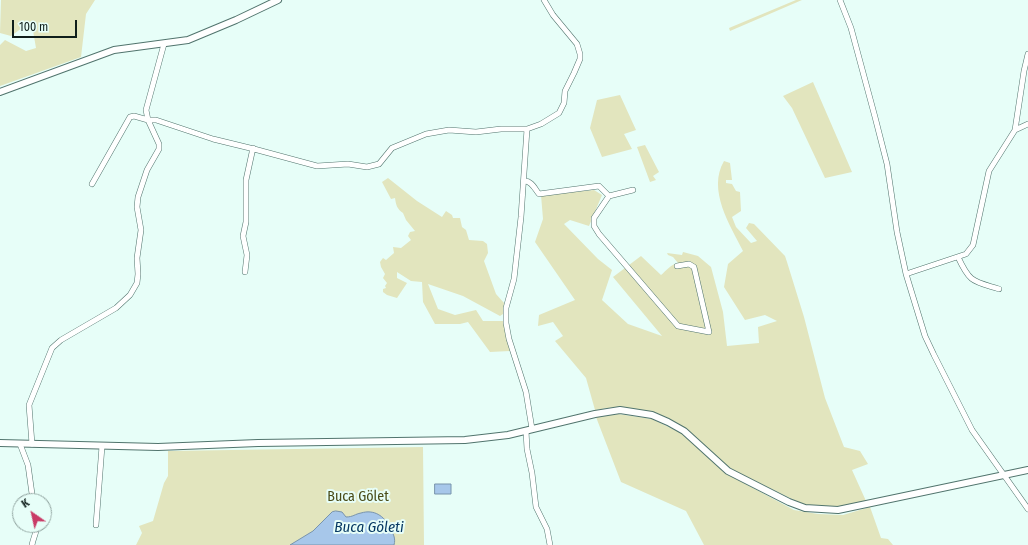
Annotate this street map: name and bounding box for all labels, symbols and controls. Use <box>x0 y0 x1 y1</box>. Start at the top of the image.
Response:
scale bar <box>14 12 79 38</box>
text: 100 m <box>19 20 48 34</box>
park label: Buca Gölet <box>327 489 389 505</box>
north arrow <box>12 493 52 533</box>
text: K <box>19 496 32 511</box>
water label: Buca Göleti <box>334 519 404 537</box>

